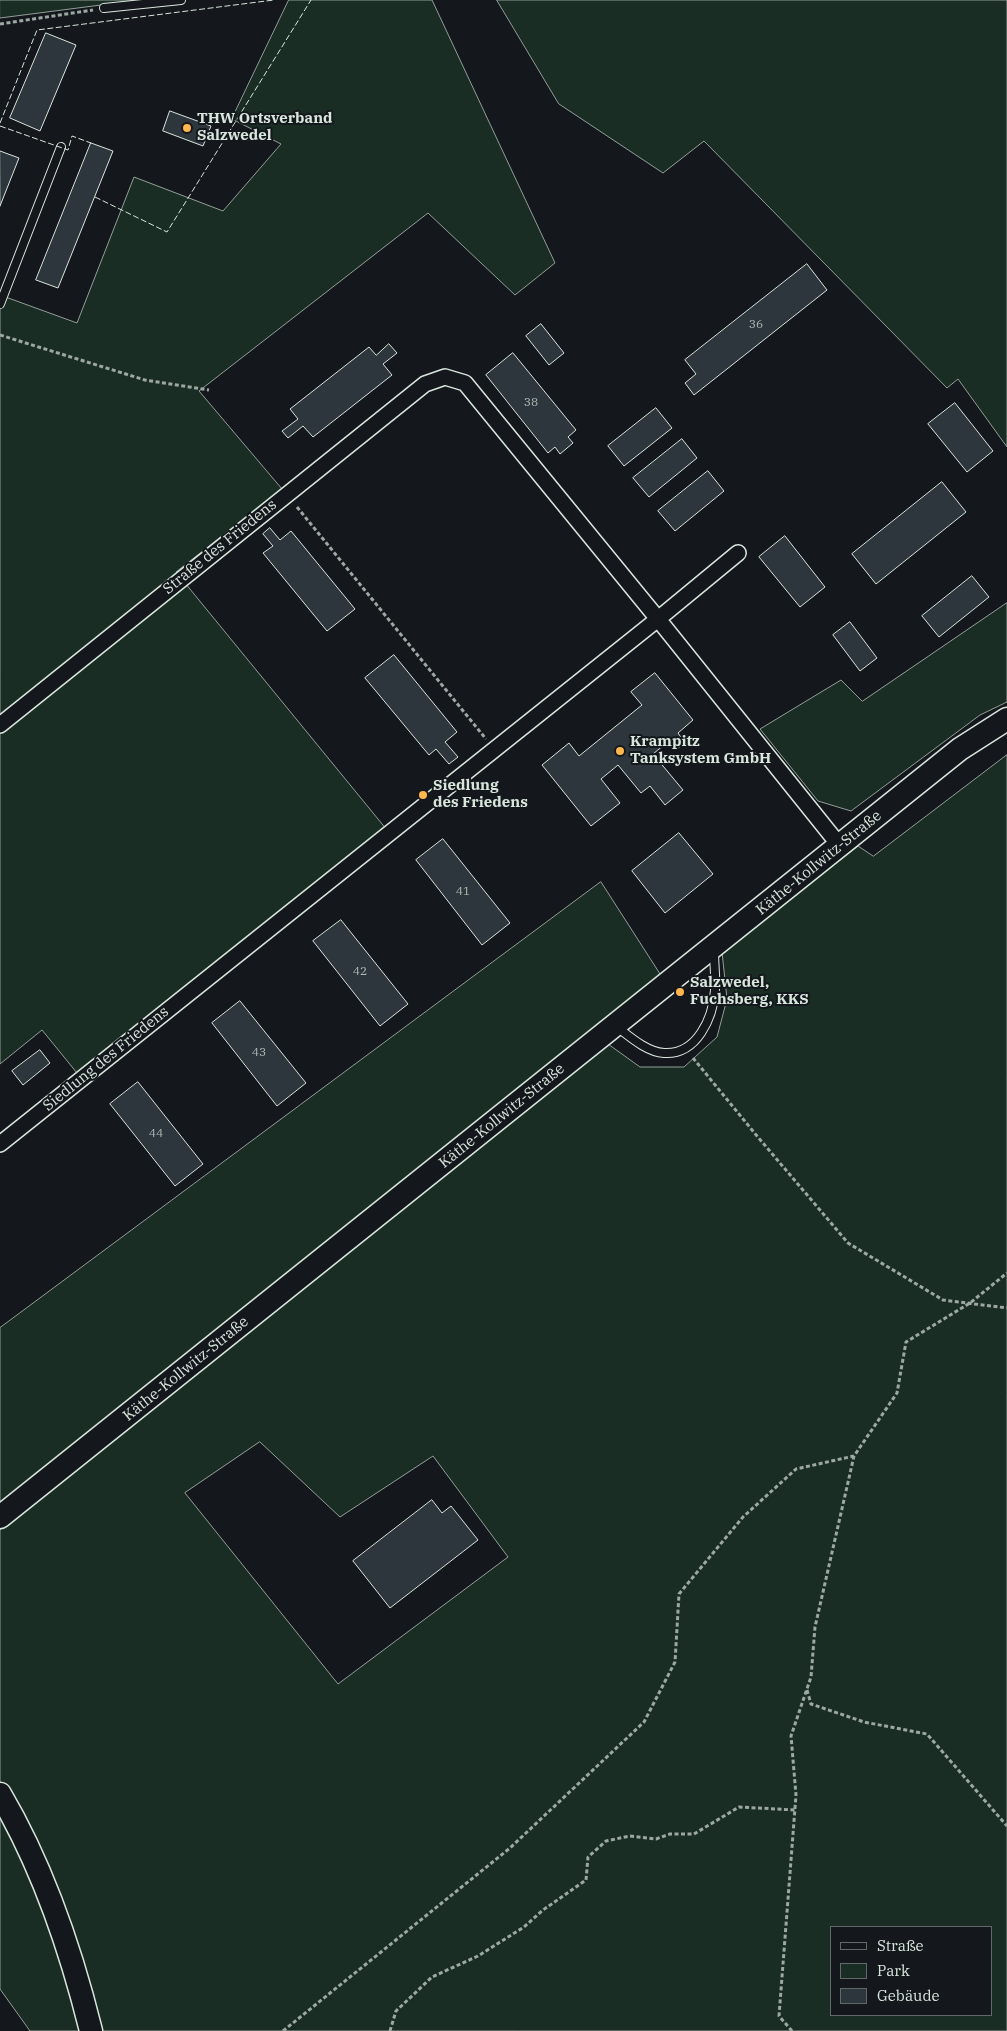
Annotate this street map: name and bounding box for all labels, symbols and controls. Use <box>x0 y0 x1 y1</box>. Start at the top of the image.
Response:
place label: THW Ortsverband Salzwedel <box>197 110 333 145</box>
marker: THW Ortsverband Salzwedel <box>181 122 193 134</box>
house number: 36 <box>749 318 763 332</box>
house number: 38 <box>524 396 538 410</box>
street label: Straße des Friedens <box>160 496 280 598</box>
place label: Krampitz Tanksystem GmbH <box>630 733 771 768</box>
marker: Krampitz Tanksystem GmbH <box>614 745 626 757</box>
place label: Siedlung des Friedens <box>433 777 528 812</box>
marker: Siedlung des Friedens <box>417 789 429 801</box>
street label: Käthe-Kollwitz-Straße <box>753 807 885 919</box>
house number: 41 <box>456 885 470 899</box>
house number: 42 <box>353 965 367 979</box>
place label: Salzwedel, Fuchsberg, KKS <box>690 974 809 1009</box>
marker: Salzwedel, Fuchsberg, KKS <box>674 986 686 998</box>
street label: Siedlung des Friedens <box>40 1003 172 1115</box>
house number: 43 <box>252 1046 266 1060</box>
street label: Käthe-Kollwitz-Straße <box>436 1060 568 1172</box>
house number: 44 <box>149 1127 163 1141</box>
street label: Käthe-Kollwitz-Straße <box>120 1313 252 1425</box>
legend <box>830 1926 992 2016</box>
text: Straße <box>877 1936 924 1955</box>
text: Park <box>877 1961 910 1980</box>
text: Gebäude <box>877 1986 940 2005</box>

